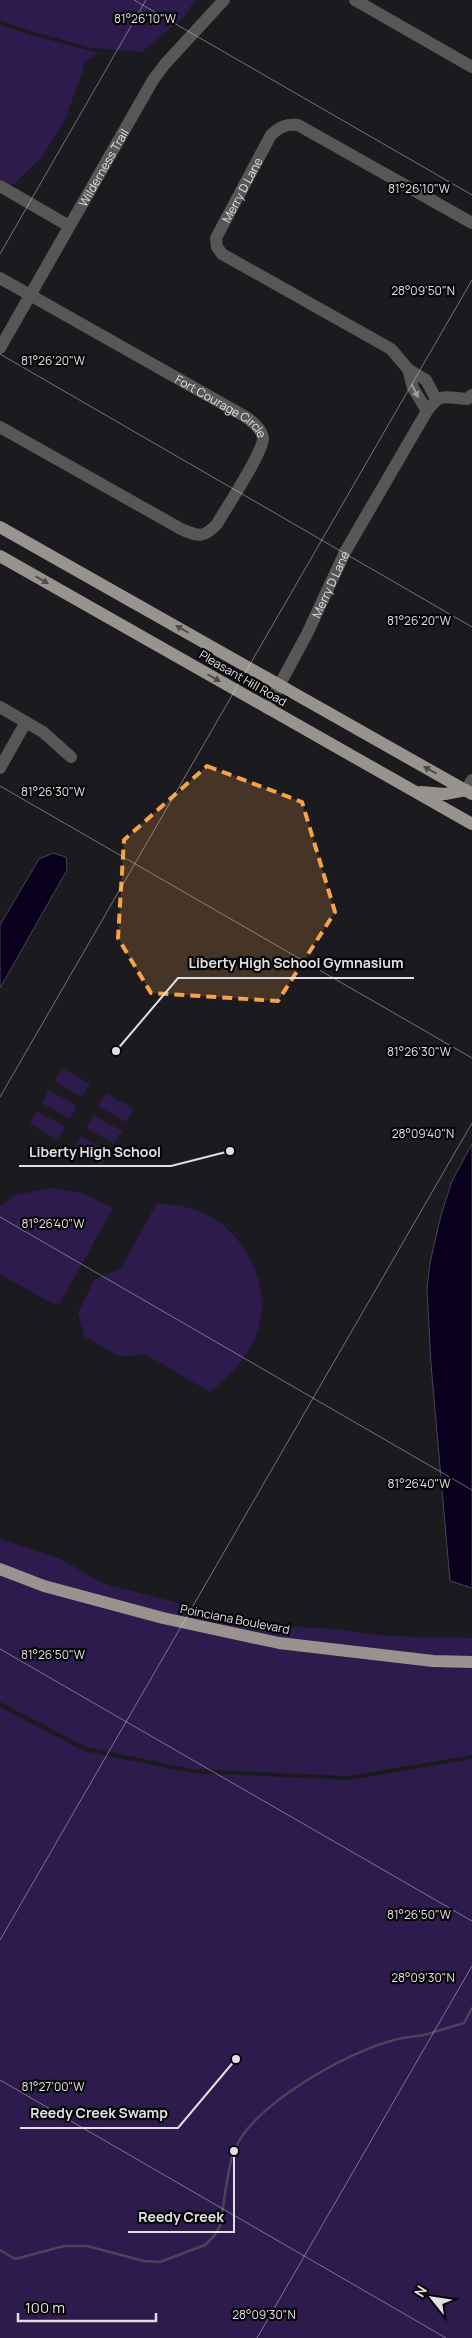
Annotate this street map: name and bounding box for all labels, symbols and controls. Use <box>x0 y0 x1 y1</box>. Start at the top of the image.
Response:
text: 81°26'10"W <box>114 10 177 27</box>
street label: Wilderness Trail <box>74 125 132 209</box>
street label: Merry D Lane <box>217 154 266 225</box>
text: 81°26'10"W <box>388 180 451 197</box>
text: 28°09'50"N <box>391 282 455 299</box>
text: 81°26'20"W <box>21 352 86 369</box>
street label: Fort Courage Circle <box>172 370 271 440</box>
one-way arrow <box>411 384 419 398</box>
street label: Merry D Lane <box>307 548 353 620</box>
one-way arrow <box>36 576 49 585</box>
text: 81°26'20"W <box>387 612 452 629</box>
one-way arrow <box>175 625 188 634</box>
street label: Pleasant Hill Road <box>196 646 290 710</box>
one-way arrow <box>208 673 221 682</box>
one-way arrow <box>423 765 436 774</box>
text: 81°26'30"W <box>21 783 86 800</box>
callout: Liberty High School Gymnasium <box>178 949 414 978</box>
text: Liberty High School Gymnasium <box>188 953 404 972</box>
text: 81°26'30"W <box>387 1043 452 1060</box>
text: 28°09'40"N <box>392 1125 454 1142</box>
callout: Liberty High School <box>19 1137 171 1166</box>
text: Liberty High School <box>29 1142 161 1161</box>
text: 81°26'40"W <box>22 1215 85 1232</box>
text: 81°26'40"W <box>388 1475 451 1492</box>
street label: Poinciana Boulevard <box>179 1600 291 1638</box>
text: 81°26'50"W <box>21 1646 86 1663</box>
text: 81°26'50"W <box>387 1906 452 1923</box>
text: 28°09'30"N <box>391 1969 455 1986</box>
text: 81°27'00"W <box>21 2078 85 2095</box>
callout: Reedy Creek Swamp <box>20 2099 178 2128</box>
text: Reedy Creek Swamp <box>30 2103 168 2122</box>
callout: Reedy Creek <box>128 2203 234 2232</box>
text: Reedy Creek <box>138 2207 224 2226</box>
north arrow <box>407 2273 457 2323</box>
text: N <box>410 2282 431 2300</box>
scale bar <box>18 2290 155 2322</box>
text: 100 m <box>25 2297 65 2318</box>
text: 28°09'30"N <box>232 2306 296 2323</box>

